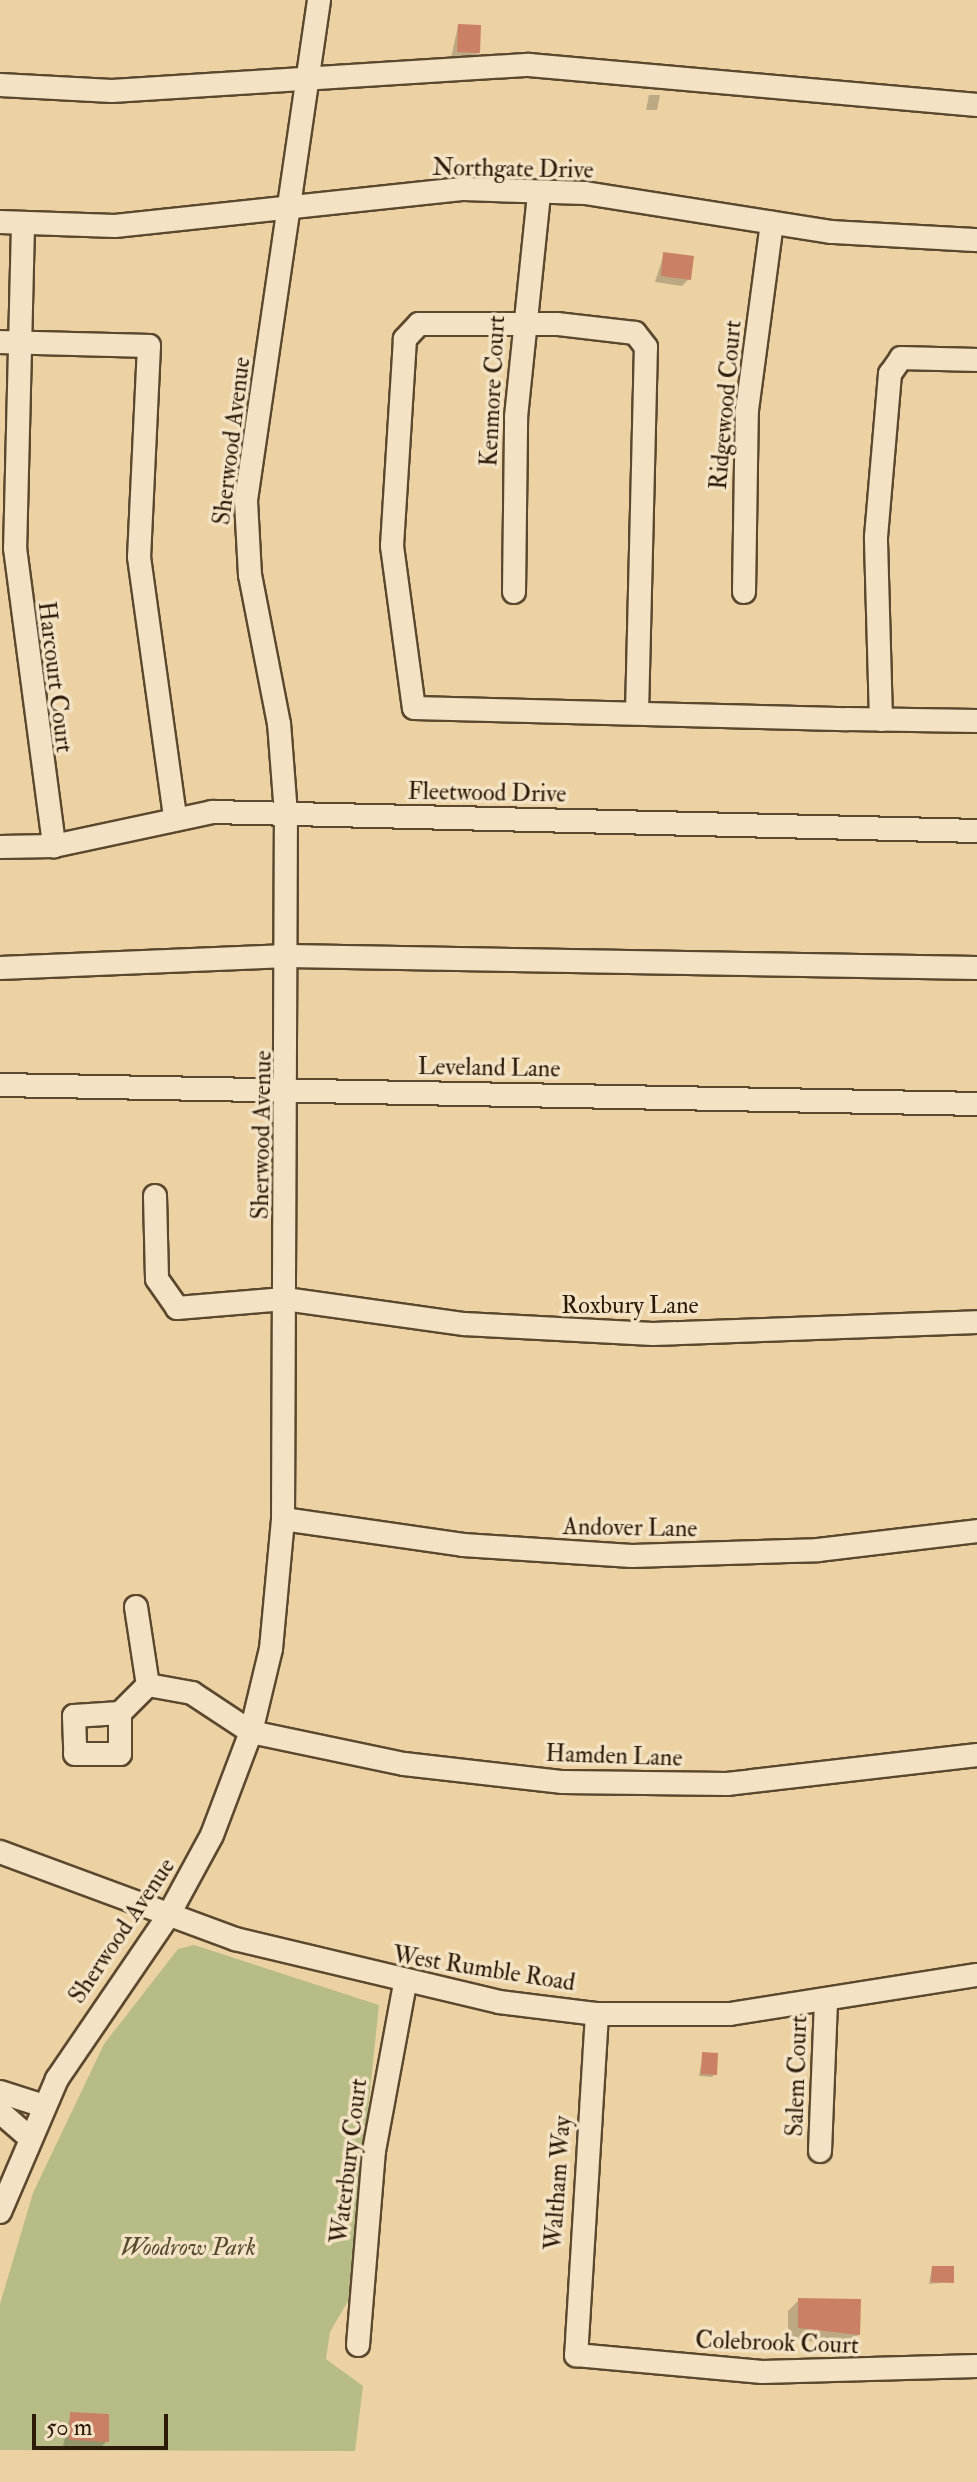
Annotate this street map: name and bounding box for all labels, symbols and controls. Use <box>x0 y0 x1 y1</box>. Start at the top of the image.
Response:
street label: Northgate Drive <box>432 153 594 185</box>
street label: Kenmore Court <box>475 315 511 467</box>
street label: Ridgewood Court <box>704 319 748 491</box>
street label: Sherwood Avenue <box>207 355 257 527</box>
street label: Harcourt Court <box>31 600 79 754</box>
street label: Fleetwood Drive <box>407 777 567 809</box>
street label: Sherwood Avenue <box>246 1050 278 1220</box>
street label: Leveland Lane <box>418 1052 560 1084</box>
street label: Roxbury Lane <box>561 1292 699 1320</box>
street label: Andover Lane <box>562 1512 698 1544</box>
street label: Hamden Lane <box>545 1739 683 1773</box>
street label: Sherwood Avenue <box>63 1853 181 2009</box>
street label: West Rumble Road <box>391 1940 577 1998</box>
street label: Salem Court <box>780 2015 814 2137</box>
street label: Waterbury Court <box>325 2077 373 2245</box>
street label: Waltham Way <box>539 2115 577 2251</box>
park label: Woodrow Park <box>120 2234 256 2262</box>
street label: Colebrook Court <box>695 2326 859 2360</box>
scale bar <box>36 2398 172 2448</box>
text: 50 m <box>46 2412 92 2443</box>

